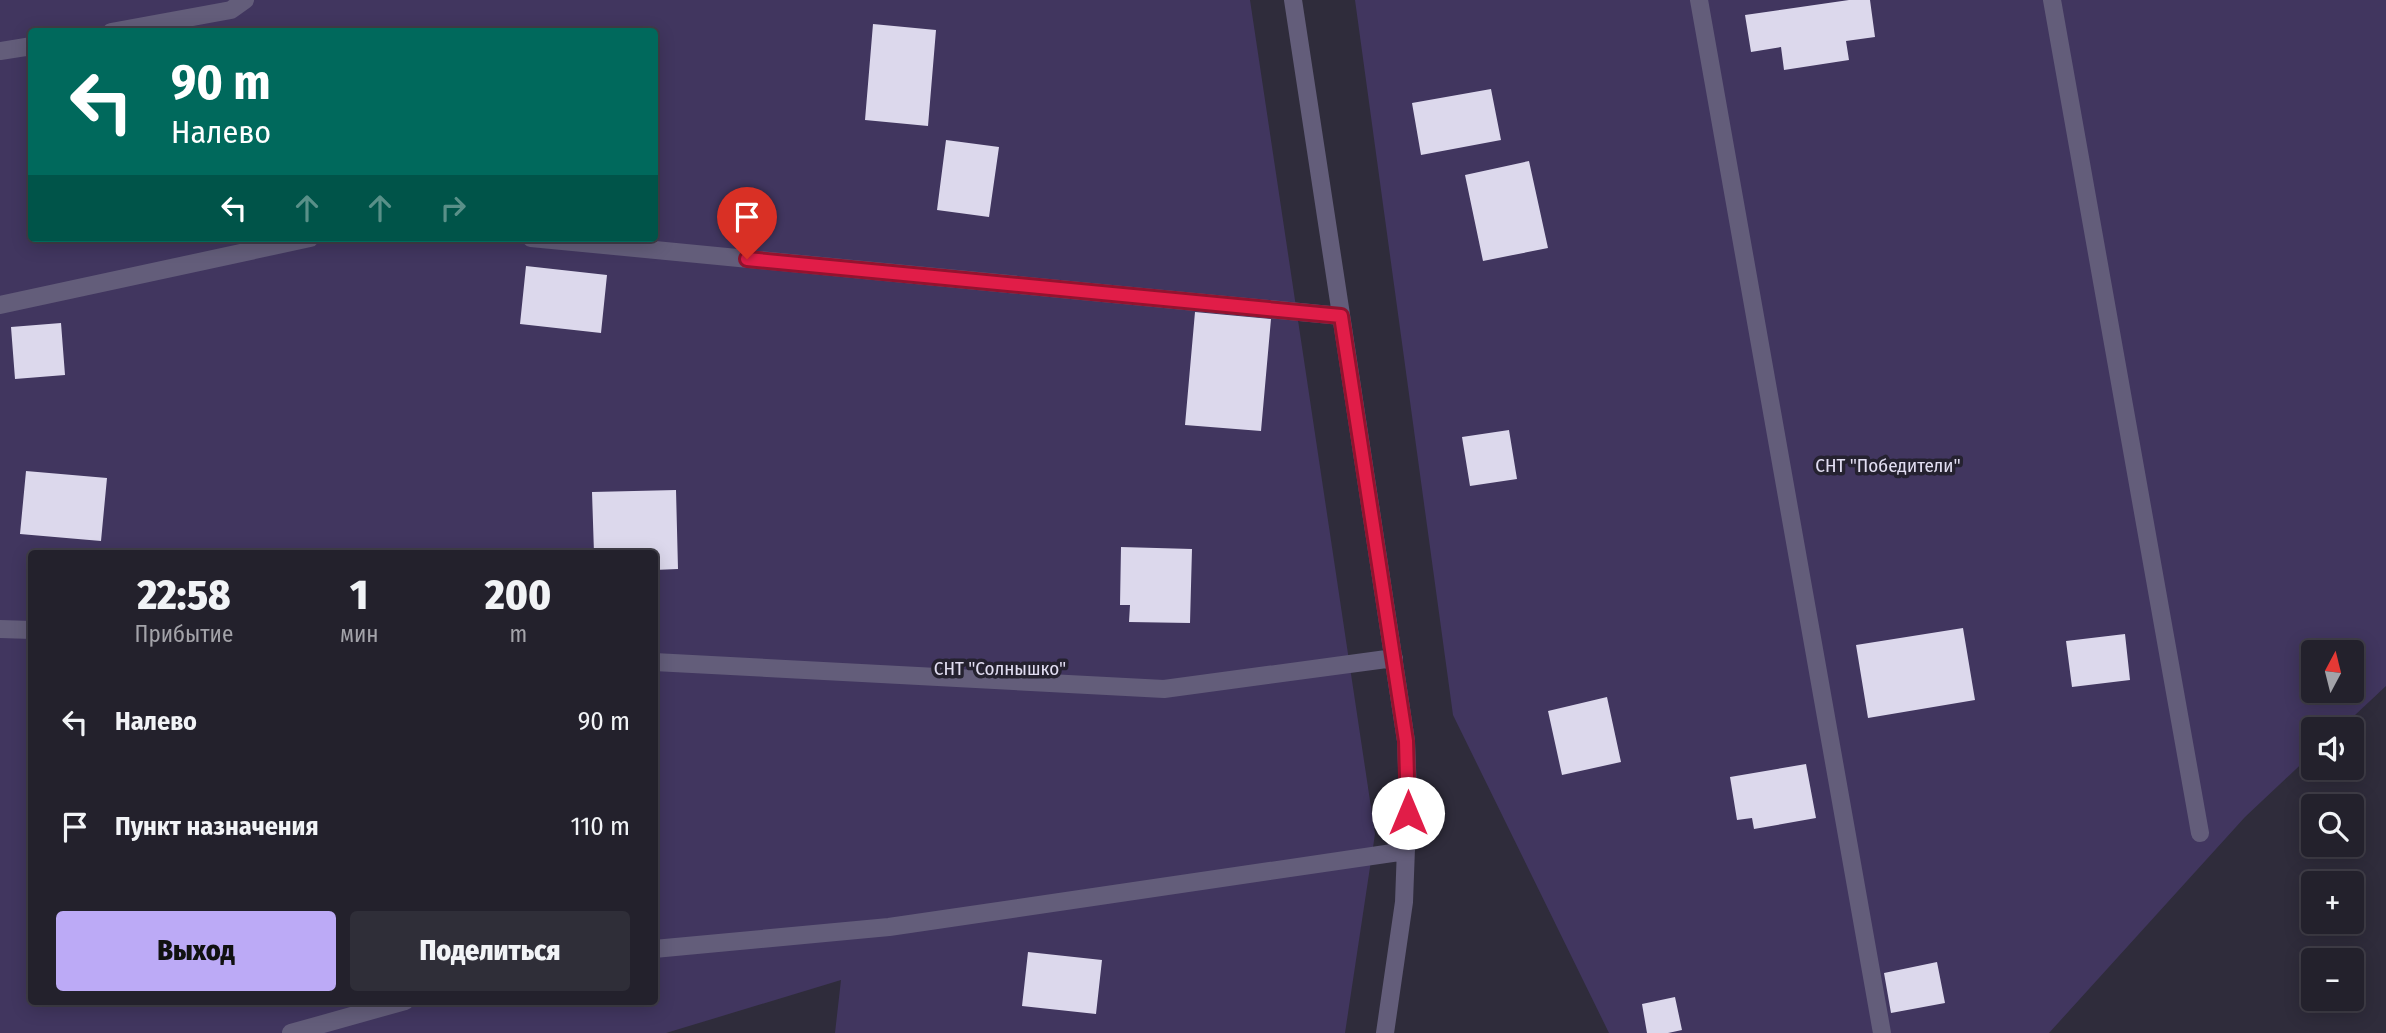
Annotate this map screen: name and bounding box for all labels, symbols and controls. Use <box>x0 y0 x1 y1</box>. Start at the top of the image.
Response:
text: 90 m <box>171 53 271 112</box>
icon: left <box>56 56 147 147</box>
text: Налево <box>171 113 271 151</box>
pin <box>717 187 777 259</box>
icon: left <box>215 189 253 227</box>
icon: ahead <box>288 189 326 227</box>
icon: ahead <box>361 189 399 227</box>
icon: right <box>434 189 472 227</box>
icon: arrive <box>728 198 766 236</box>
park label: СНТ "Победители" <box>1815 454 1961 477</box>
text: 22:58 <box>137 570 231 620</box>
text: 1 <box>350 570 368 620</box>
text: 200 <box>485 570 551 620</box>
text: Прибытие <box>135 620 233 648</box>
text: мин <box>340 620 379 648</box>
text: m <box>509 620 527 648</box>
north arrow <box>2301 640 2364 704</box>
map controls <box>2301 640 2364 1011</box>
park label: СНТ "Солнышко" <box>934 657 1066 680</box>
icon: left <box>56 703 94 741</box>
text: Налево <box>115 706 197 737</box>
text: 90 m <box>578 706 630 737</box>
button: sound <box>2301 717 2364 780</box>
position arrow <box>1371 776 1445 850</box>
button: search <box>2301 794 2364 857</box>
icon: arrive <box>56 808 94 846</box>
text: Пункт назначения <box>115 811 319 842</box>
text: 110 m <box>570 811 630 842</box>
button: + <box>2301 871 2364 934</box>
button: Выход <box>56 911 336 991</box>
button: Поделиться <box>350 911 630 991</box>
button: − <box>2301 948 2364 1011</box>

